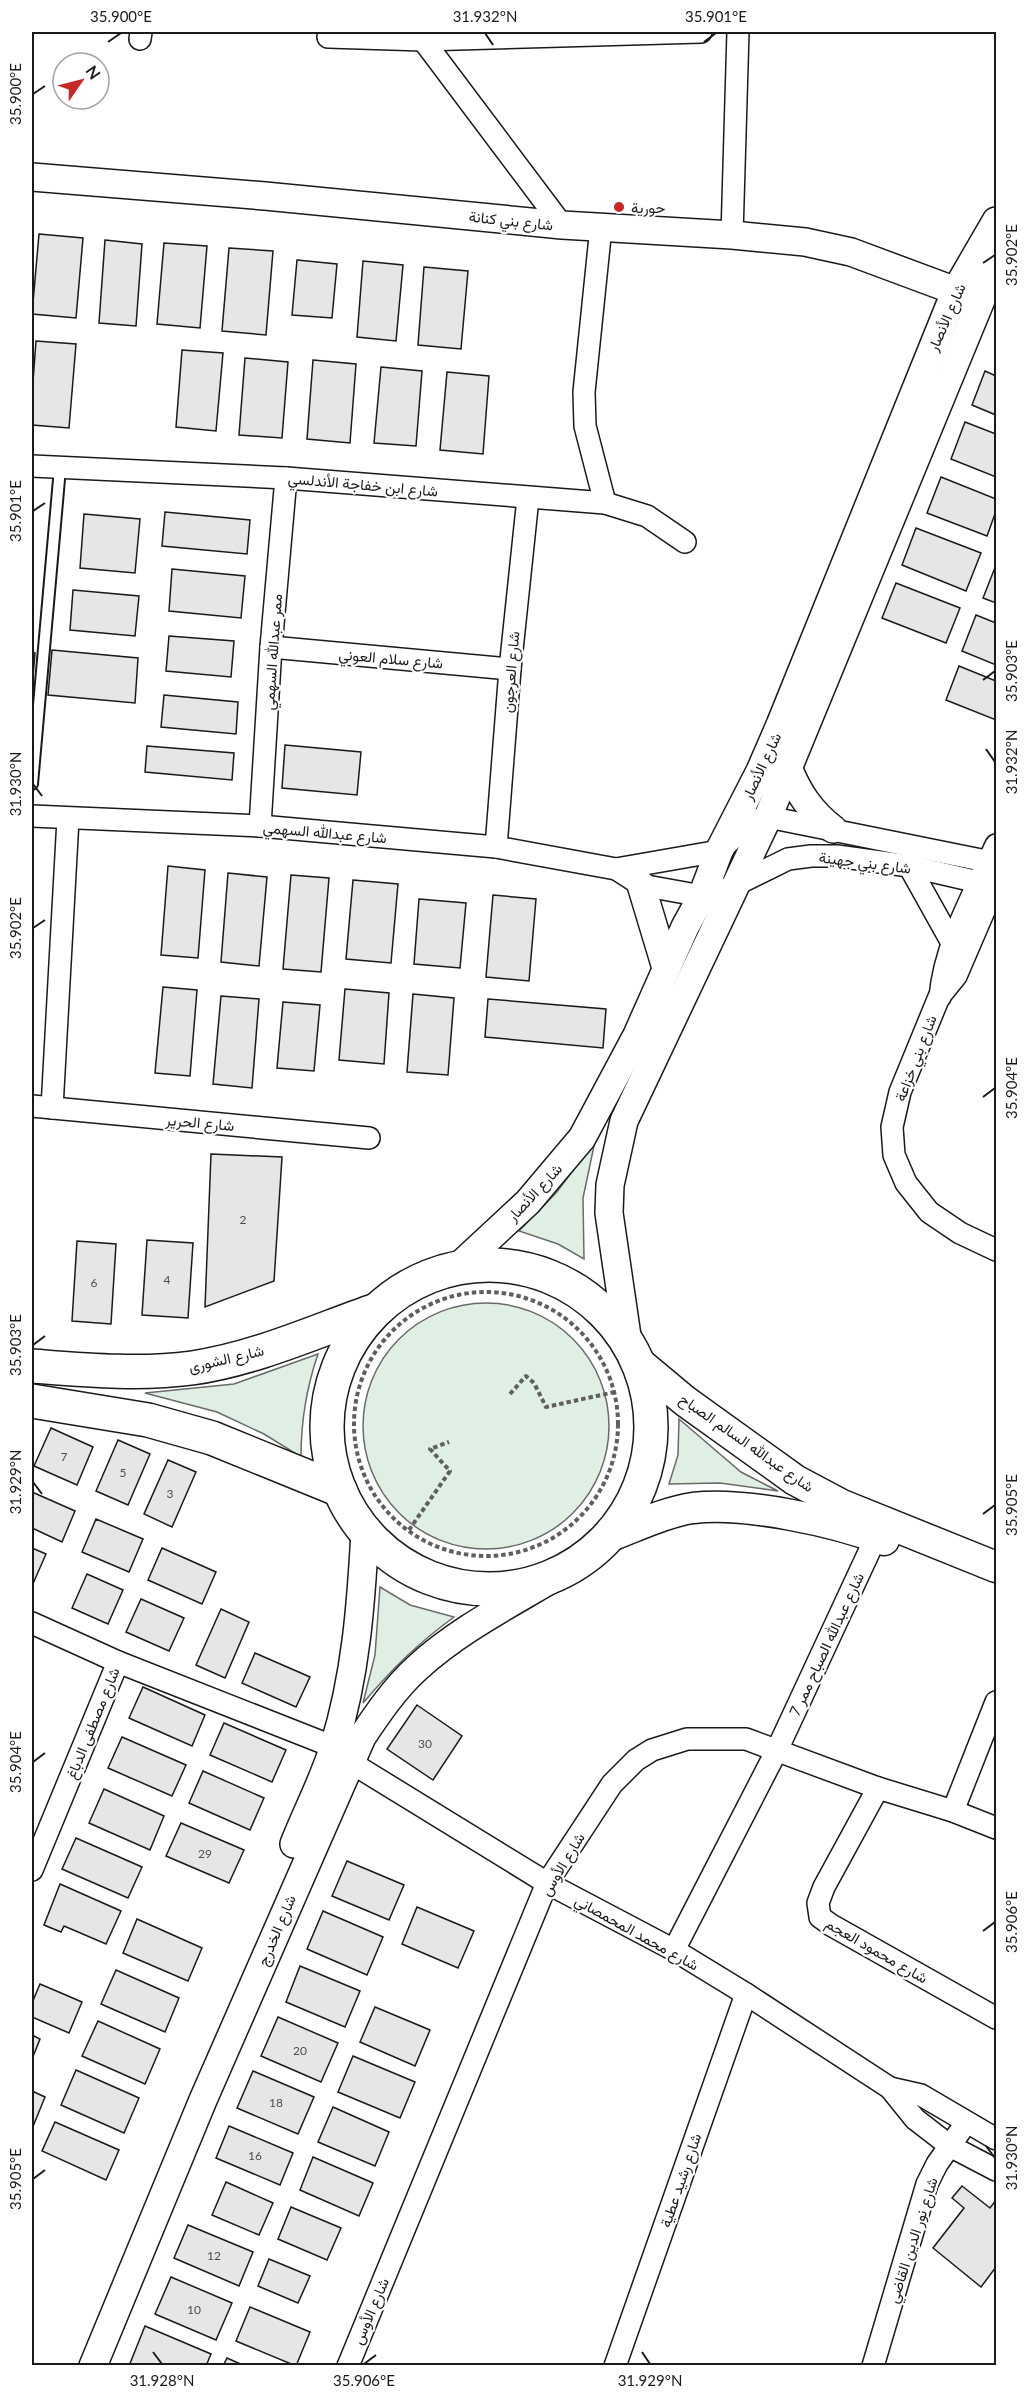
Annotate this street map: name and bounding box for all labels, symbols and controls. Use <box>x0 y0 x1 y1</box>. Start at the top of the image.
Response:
text: 35.900°E <box>90 7 152 25</box>
text: 31.932°N <box>453 7 517 25</box>
text: 35.901°E <box>685 7 747 25</box>
north arrow <box>51 51 111 111</box>
text: N <box>82 62 105 83</box>
text: 35.900°E <box>6 63 24 125</box>
place label: حورية <box>631 198 665 217</box>
marker: حورية <box>612 200 626 214</box>
street label: شارع بني كنانة <box>467 207 554 238</box>
text: 35.902°E <box>1002 224 1020 286</box>
street label: شارع الأنصار <box>923 280 972 356</box>
street label: شارع ابن خفاجة الأندلسي <box>287 468 439 505</box>
text: 35.901°E <box>6 480 24 542</box>
street label: ممر عبدالله السهمي <box>259 593 290 711</box>
street label: شارع العرجون <box>497 630 526 714</box>
text: 35.903°E <box>1002 640 1020 702</box>
street label: شارع سلام العوني <box>338 644 444 677</box>
street label: شارع الأنصار <box>737 729 787 805</box>
text: 31.932°N <box>1002 730 1020 794</box>
text: 31.930°N <box>6 752 24 816</box>
street label: شارع عبدالله السهمي <box>262 818 388 851</box>
street label: شارع بني جهينة <box>817 847 912 882</box>
text: 35.902°E <box>6 897 24 959</box>
street label: شارع بني خزاعة <box>890 1012 944 1105</box>
text: 35.904°E <box>1002 1057 1020 1119</box>
street label: شارع الحرير <box>164 1110 235 1137</box>
street label: شارع الأنصار <box>502 1159 568 1227</box>
house number: 2 <box>240 1212 247 1227</box>
house number: 4 <box>164 1272 171 1287</box>
house number: 6 <box>91 1275 98 1290</box>
text: 35.903°E <box>6 1314 24 1376</box>
street label: شارع الشورى <box>187 1341 266 1378</box>
street label: شارع عبدالله السالم الصباح <box>675 1389 818 1498</box>
house number: 7 <box>61 1449 68 1464</box>
text: 31.929°N <box>6 1450 24 1514</box>
house number: 5 <box>120 1465 127 1480</box>
text: 35.905°E <box>1002 1474 1020 1536</box>
house number: 3 <box>167 1486 174 1501</box>
street label: شارع عبدالله الصباح ممر 7 <box>785 1569 870 1720</box>
street label: شارع مصطفى الدباغ <box>61 1664 125 1783</box>
text: 35.904°E <box>6 1731 24 1793</box>
house number: 30 <box>418 1736 432 1751</box>
street label: شارع الأوس <box>536 1829 591 1900</box>
house number: 29 <box>198 1846 212 1861</box>
street label: شارع محمد المحمصاني <box>570 1891 702 1978</box>
text: 35.906°E <box>1002 1891 1020 1953</box>
street label: شارع الخدرج <box>253 1892 302 1969</box>
street label: شارع محمود العجم <box>821 1914 931 1989</box>
house number: 20 <box>293 2043 307 2058</box>
house number: 18 <box>269 2095 283 2110</box>
text: 31.930°N <box>1002 2126 1020 2190</box>
street label: شارع رشيد عطية <box>655 2130 707 2230</box>
text: 35.905°E <box>6 2148 24 2210</box>
house number: 16 <box>248 2148 262 2163</box>
street label: شارع نور الدين القاضي <box>883 2175 946 2307</box>
house number: 12 <box>207 2248 221 2263</box>
street label: شارع الأوس <box>348 2275 395 2348</box>
house number: 10 <box>187 2302 201 2317</box>
text: 31.928°N <box>130 2371 194 2389</box>
text: 35.906°E <box>333 2371 395 2389</box>
text: 31.929°N <box>618 2371 682 2389</box>

